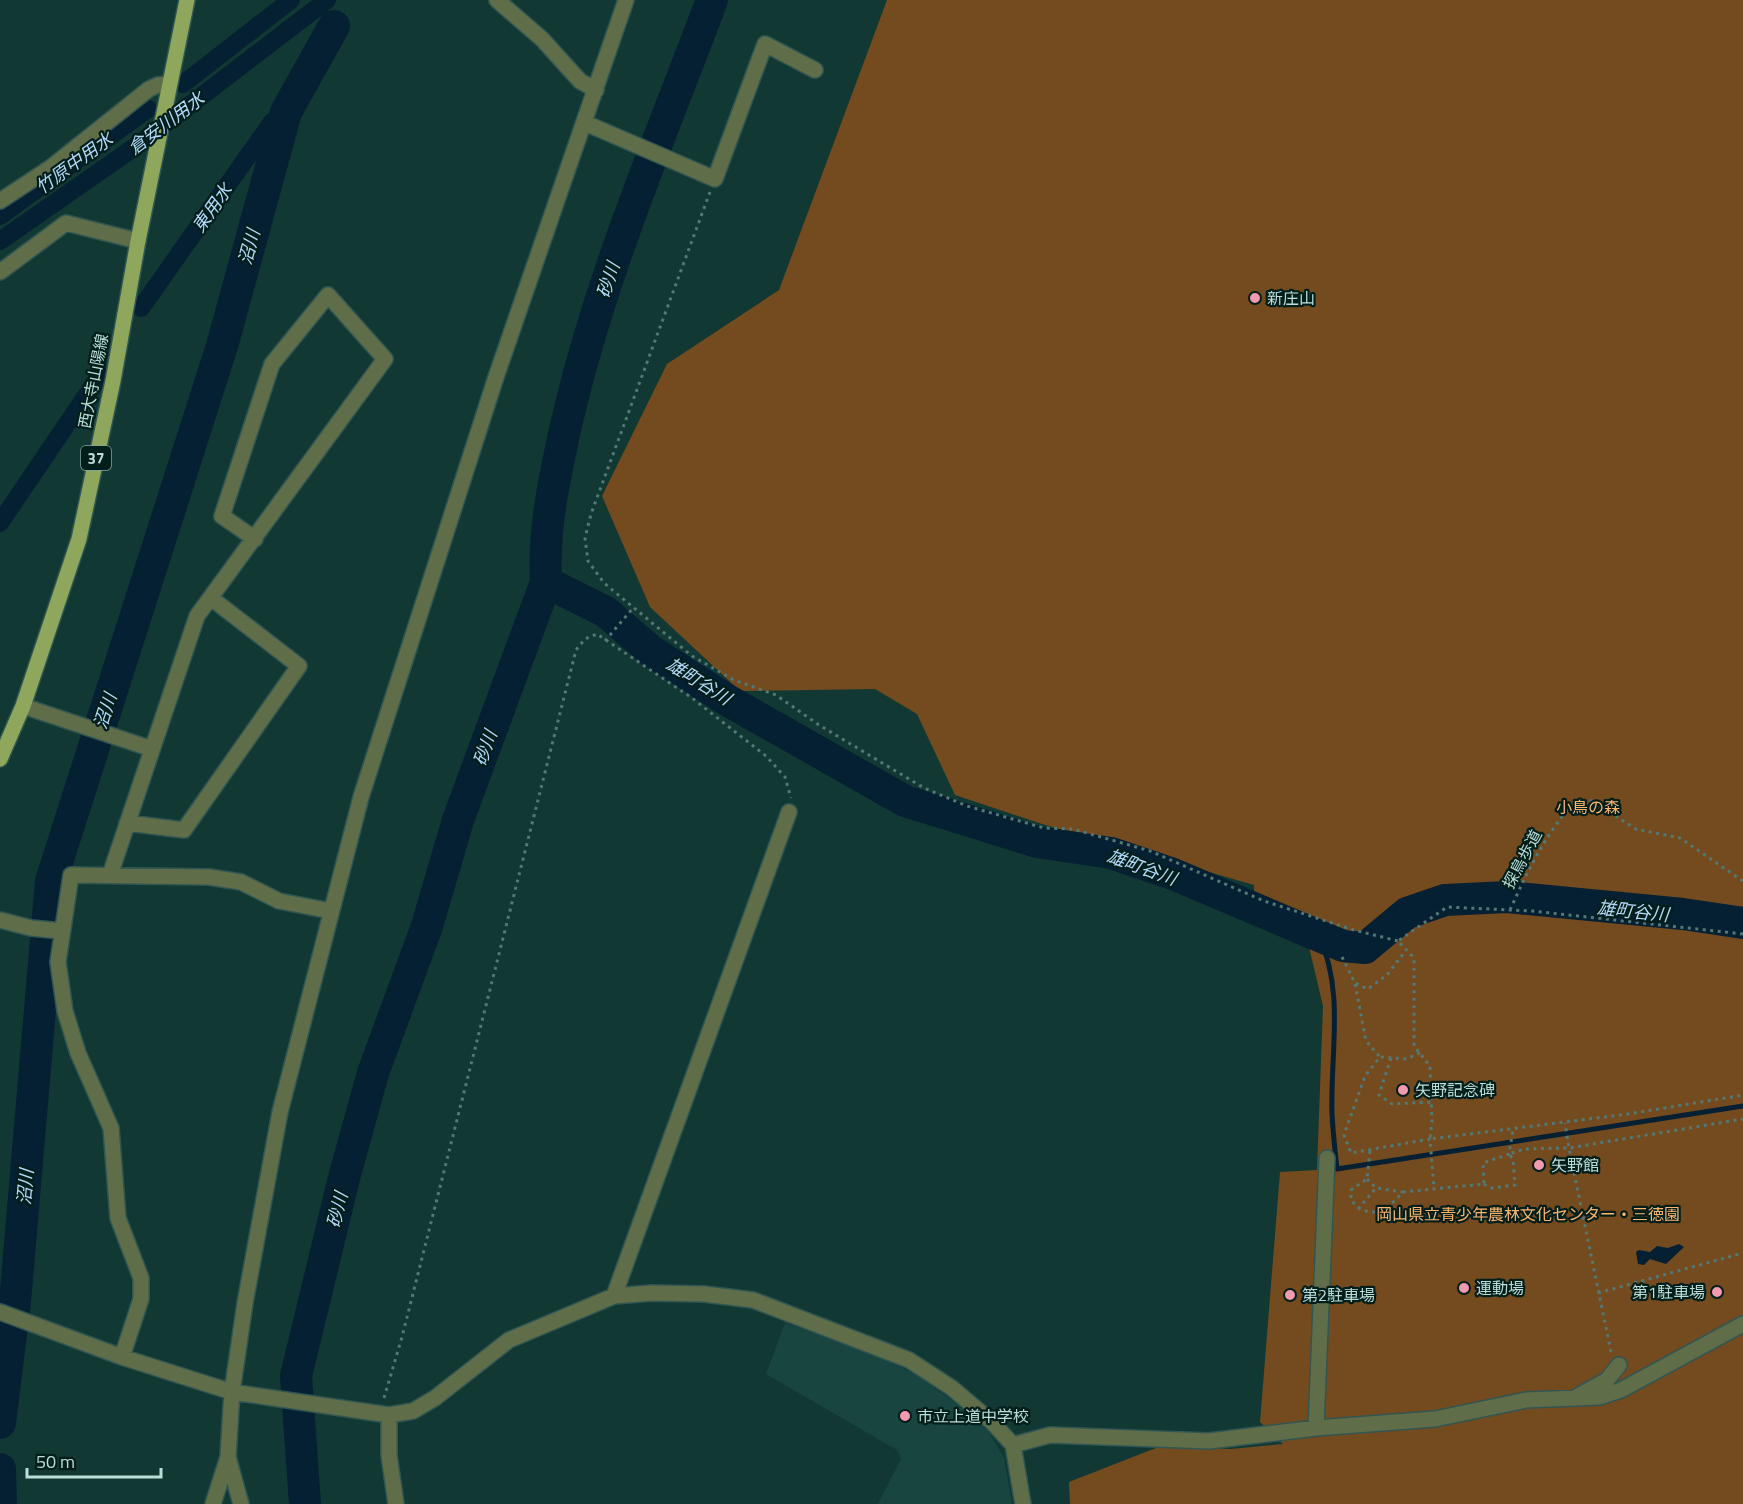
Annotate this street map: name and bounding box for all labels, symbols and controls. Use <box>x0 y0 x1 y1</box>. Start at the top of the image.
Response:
water label: 倉安川用水 <box>122 84 212 161</box>
water label: 竹原中用水 <box>30 124 120 200</box>
water label: 東用水 <box>185 177 240 238</box>
water label: 沼川 <box>231 224 267 268</box>
water label: 砂川 <box>590 257 627 301</box>
place label: 新庄山 <box>1267 286 1315 310</box>
marker: 新庄山 <box>1248 291 1262 305</box>
street label: 西大寺山陽線 <box>72 332 114 430</box>
road number: 37 <box>81 446 111 470</box>
water label: 雄町谷川 <box>661 650 738 713</box>
water label: 沼川 <box>87 688 124 732</box>
water label: 砂川 <box>466 725 505 770</box>
park label: 小鳥の森 <box>1556 795 1620 819</box>
street label: 探鳥歩道 <box>1496 825 1548 893</box>
water label: 雄町谷川 <box>1104 842 1182 893</box>
water label: 雄町谷川 <box>1596 894 1672 928</box>
place label: 矢野記念碑 <box>1415 1078 1495 1102</box>
marker: 矢野記念碑 <box>1396 1083 1410 1097</box>
place label: 矢野館 <box>1551 1153 1599 1177</box>
marker: 矢野館 <box>1532 1158 1546 1172</box>
water label: 沼川 <box>10 1166 40 1206</box>
water label: 砂川 <box>320 1187 355 1231</box>
park label: 岡山県立青少年農林文化センター・三徳園 <box>1376 1202 1680 1226</box>
place label: 運動場 <box>1476 1276 1524 1300</box>
place label: 第1駐車場 <box>1632 1280 1705 1304</box>
marker: 運動場 <box>1457 1281 1471 1295</box>
place label: 第2駐車場 <box>1302 1283 1375 1307</box>
marker: 第1駐車場 <box>1710 1285 1724 1299</box>
marker: 第2駐車場 <box>1283 1288 1297 1302</box>
place label: 市立上道中学校 <box>917 1404 1029 1428</box>
marker: 市立上道中学校 <box>898 1409 912 1423</box>
scale bar <box>27 1441 160 1479</box>
text: 50 m <box>36 1448 75 1475</box>

